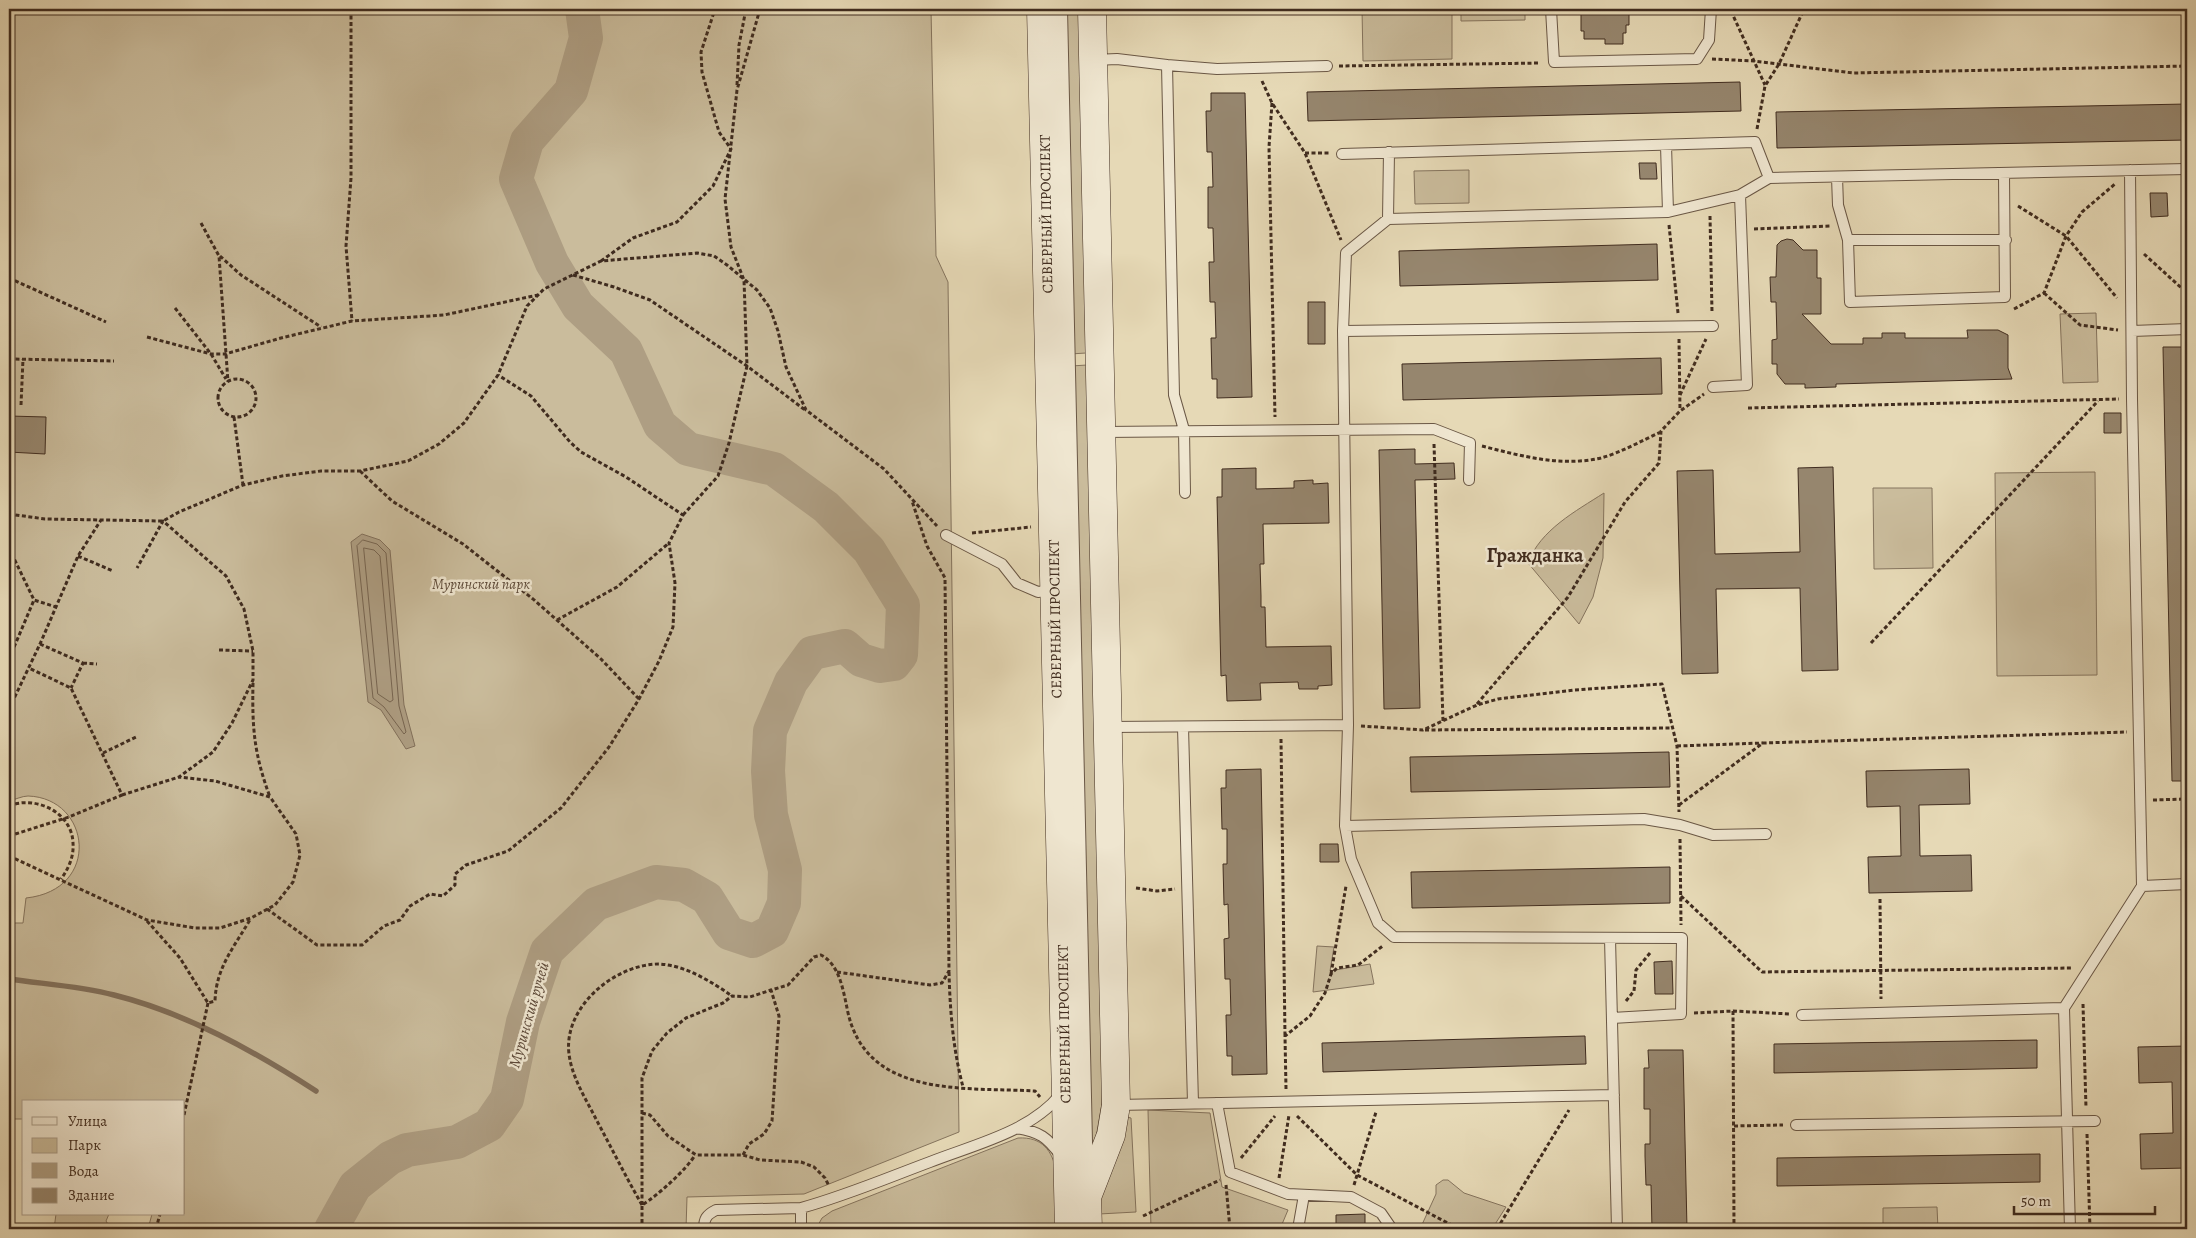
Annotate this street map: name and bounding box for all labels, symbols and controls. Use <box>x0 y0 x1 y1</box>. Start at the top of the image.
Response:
street label: СЕВЕРНЫЙ ПРОСПЕКТ <box>1035 134 1057 293</box>
street label: СЕВЕРНЫЙ ПРОСПЕКТ <box>1044 539 1066 698</box>
district label: Гражданка <box>1486 542 1584 569</box>
park label: Муринский парк <box>432 574 530 594</box>
street label: СЕВЕРНЫЙ ПРОСПЕКТ <box>1053 944 1075 1103</box>
water label: Муринский ручей <box>503 959 555 1071</box>
legend <box>22 1100 185 1216</box>
text: Улица <box>68 1111 107 1131</box>
text: Парк <box>68 1135 101 1155</box>
text: Вода <box>68 1161 99 1181</box>
scale bar <box>2014 1183 2155 1215</box>
text: Здание <box>68 1185 115 1205</box>
text: 50 m <box>2021 1191 2051 1211</box>

